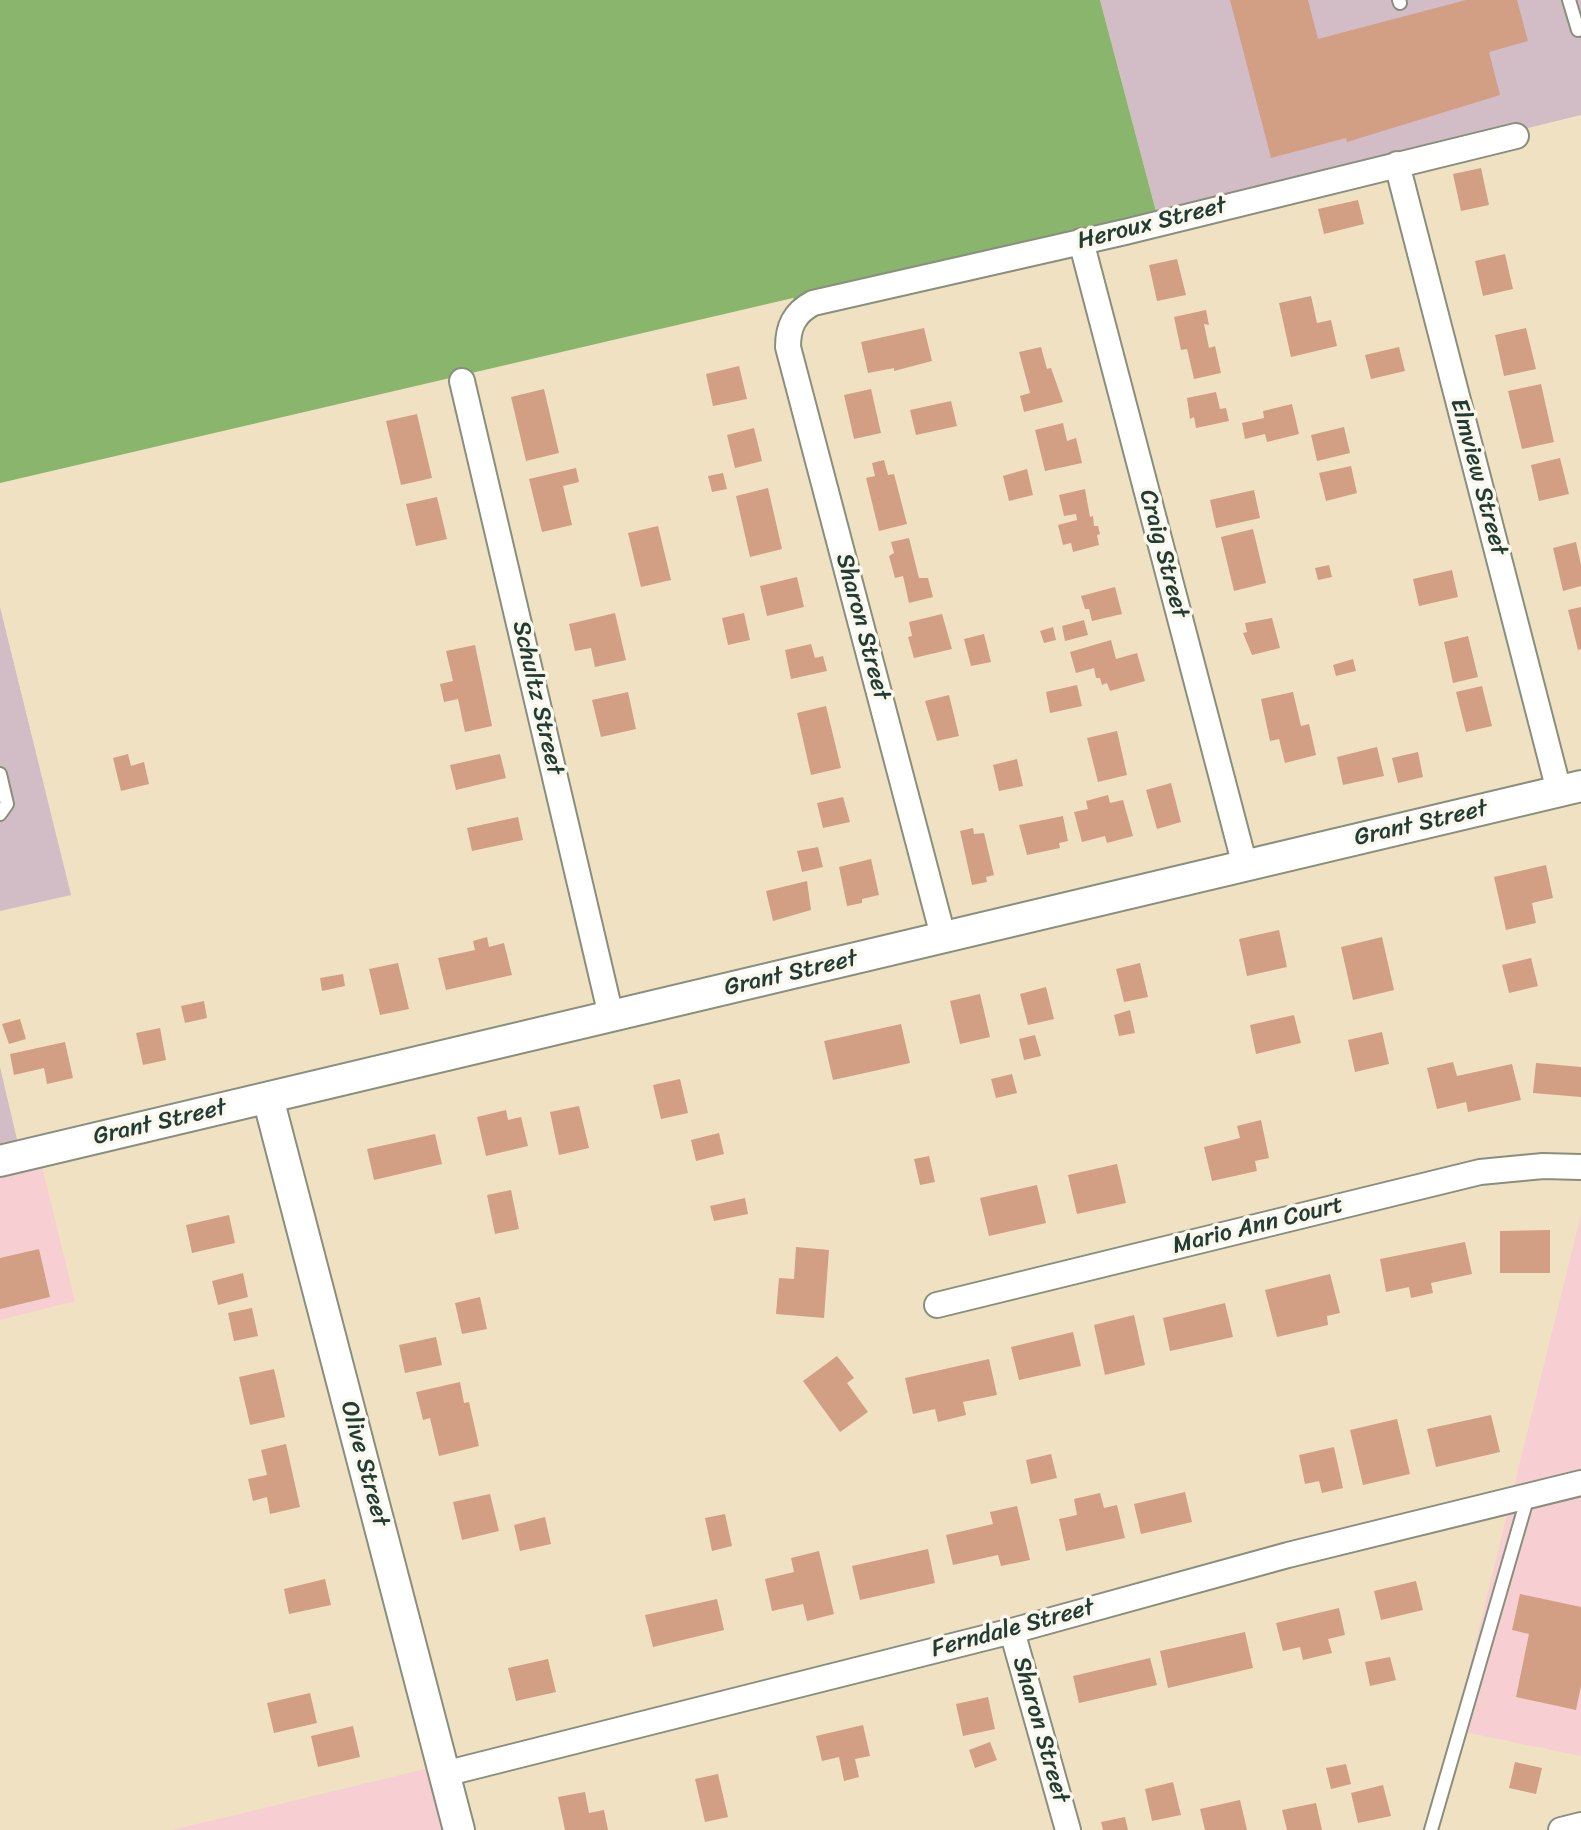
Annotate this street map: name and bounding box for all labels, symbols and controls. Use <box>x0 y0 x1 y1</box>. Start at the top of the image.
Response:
street label: Heroux Street <box>1075 192 1229 256</box>
street label: Elmview Street <box>1443 395 1513 559</box>
street label: Craig Street <box>1132 487 1194 621</box>
street label: Sharon Street <box>829 550 895 704</box>
street label: Schultz Street <box>505 618 569 778</box>
street label: Grant Street <box>1352 795 1490 853</box>
street label: Grant Street <box>722 945 860 1003</box>
street label: Grant Street <box>91 1094 229 1152</box>
street label: Mario Ann Court <box>1170 1191 1346 1261</box>
street label: Olive Street <box>333 1398 395 1530</box>
street label: Ferndale Street <box>928 1593 1098 1665</box>
street label: Sharon Street <box>1005 1654 1075 1806</box>

